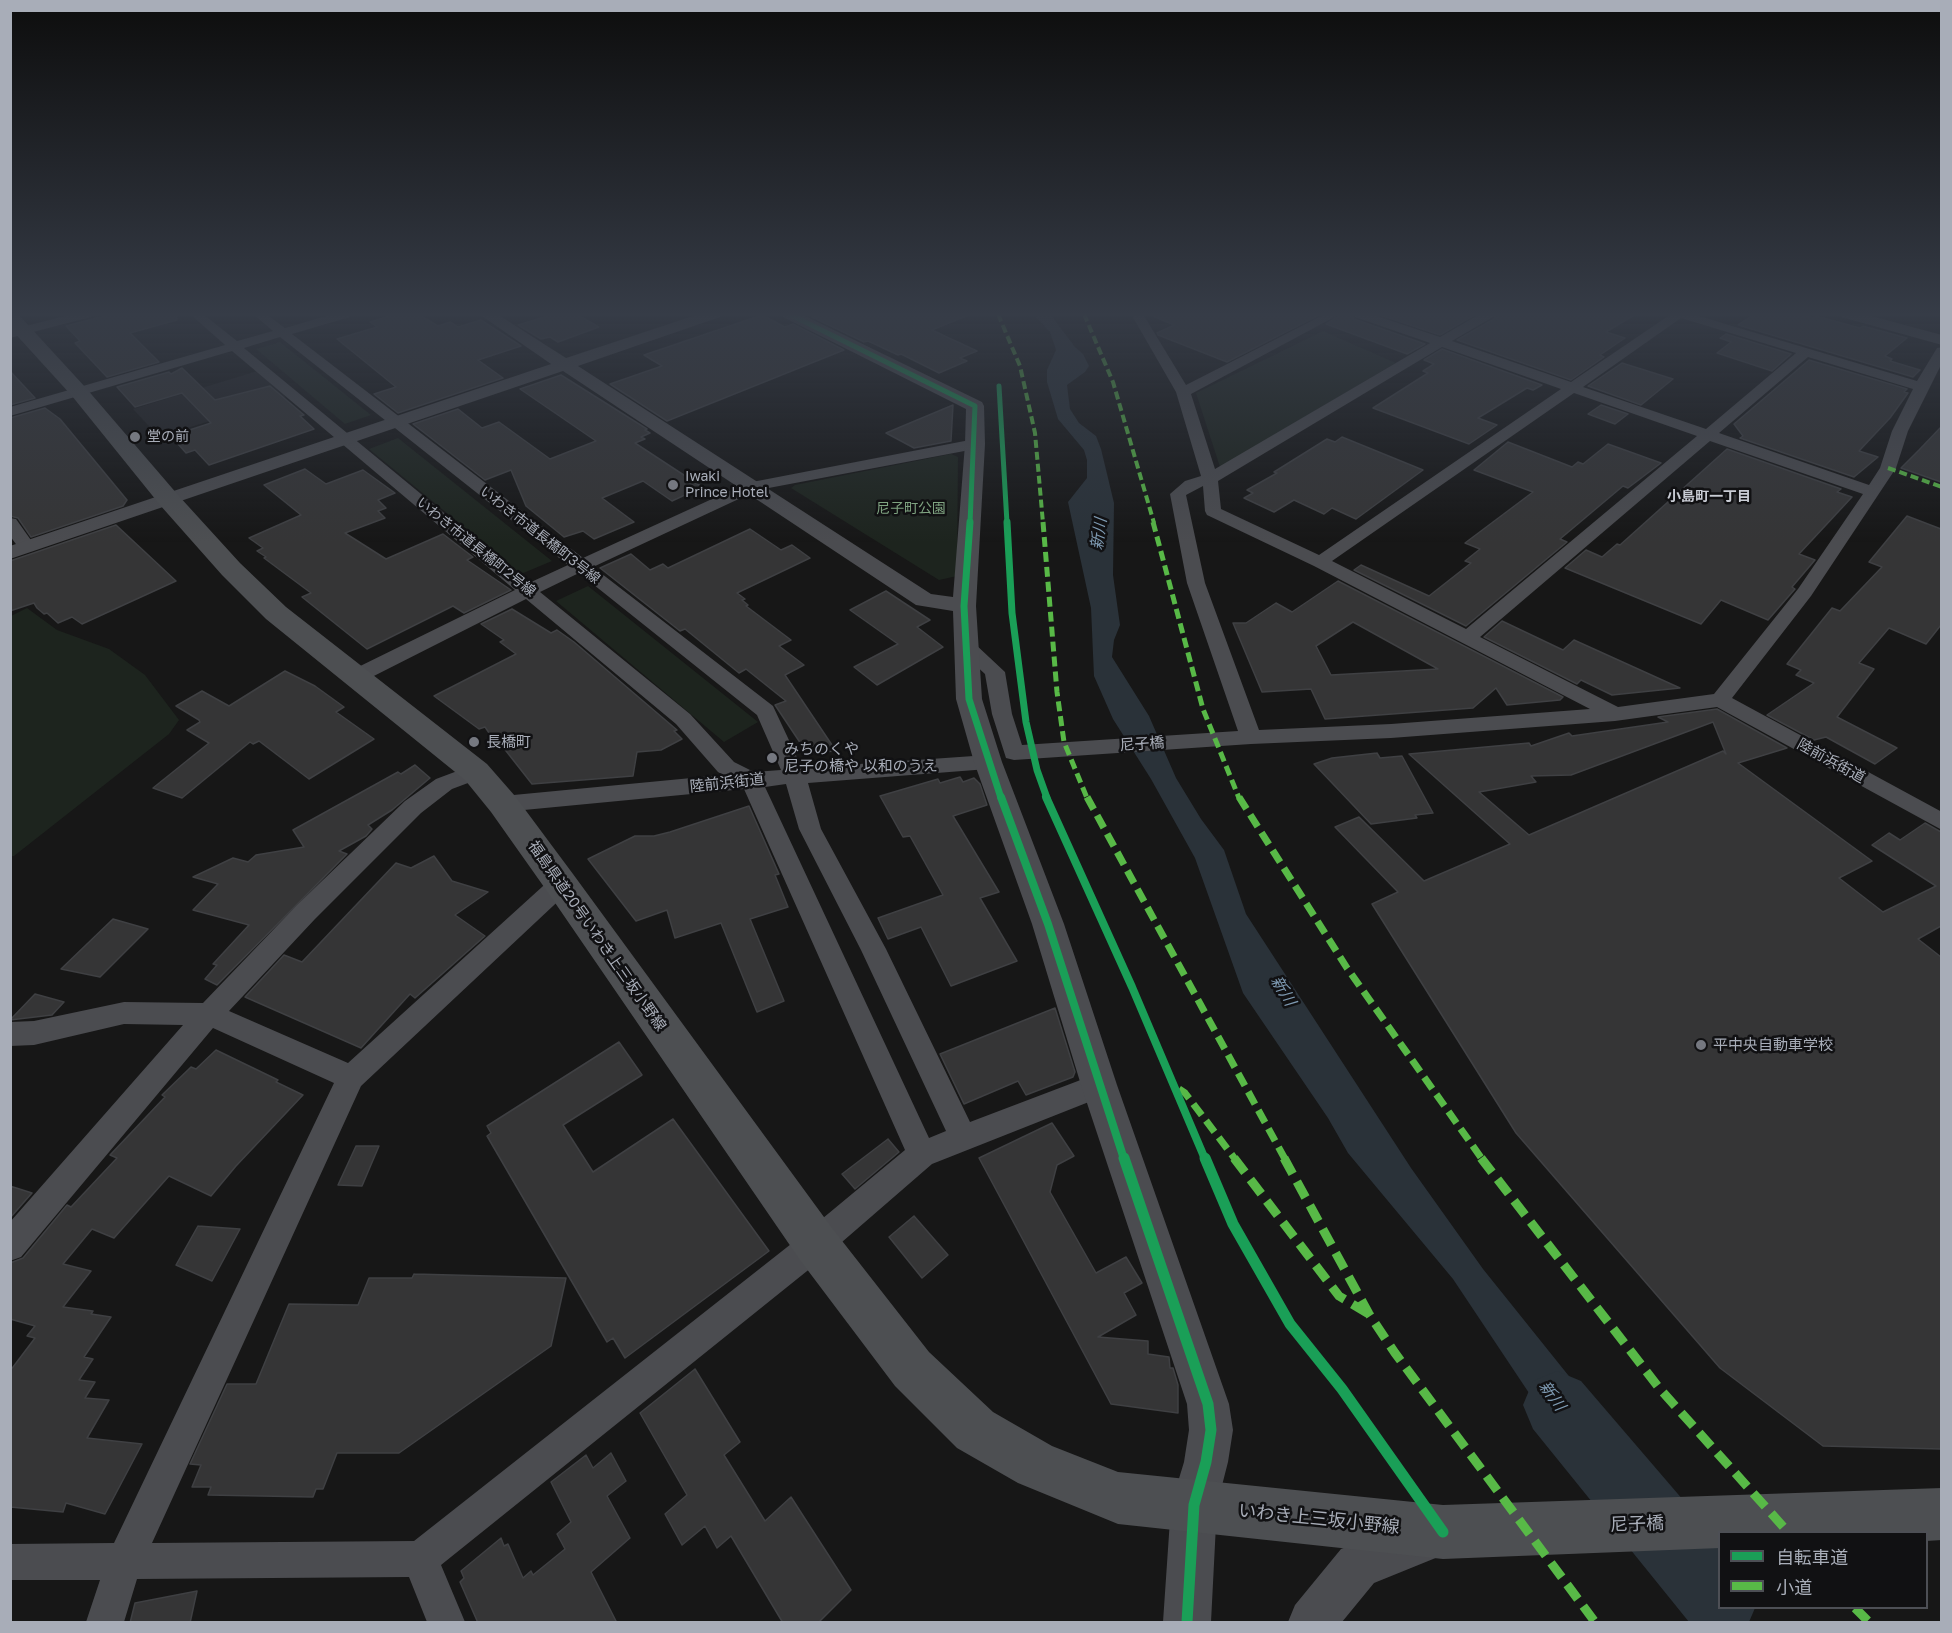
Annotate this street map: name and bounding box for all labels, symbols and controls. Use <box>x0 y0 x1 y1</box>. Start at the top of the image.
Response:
place label: 堂の前 <box>147 429 189 445</box>
marker: 堂の前 <box>128 430 142 444</box>
place label: Iwaki Prince Hotel <box>685 469 768 502</box>
marker: Iwaki Prince Hotel <box>666 478 680 492</box>
street label: いわき市道長橋町3号線 <box>476 483 604 587</box>
district label: 小島町一丁目 <box>1667 489 1751 505</box>
street label: いわき市道長橋町2号線 <box>413 494 539 600</box>
park label: 尼子町公園 <box>876 501 946 517</box>
water label: 新川 <box>1087 517 1111 551</box>
place label: 長橋町 <box>486 733 531 751</box>
street label: 尼子橋 <box>1119 733 1165 755</box>
marker: 長橋町 <box>467 735 481 749</box>
street label: 陸前浜街道 <box>1794 735 1868 787</box>
place label: みちのくや 尼子の橋や 以和のうえ <box>784 740 938 775</box>
marker: みちのくや 尼子の橋や 以和のうえ <box>765 751 779 765</box>
street label: 陸前浜街道 <box>689 770 765 796</box>
street label: 福島県道20号いわき上三坂小野線 <box>524 837 670 1035</box>
water label: 新川 <box>1267 972 1299 1010</box>
place label: 平中央自動車学校 <box>1713 1036 1833 1054</box>
marker: 平中央自動車学校 <box>1694 1038 1708 1052</box>
water label: 新川 <box>1535 1377 1569 1415</box>
street label: いわき上三坂小野線 <box>1237 1500 1401 1538</box>
street label: 尼子橋 <box>1610 1512 1664 1536</box>
legend <box>1718 1531 1928 1609</box>
text: 自転車道 <box>1776 1546 1848 1568</box>
text: 小道 <box>1776 1576 1812 1598</box>

